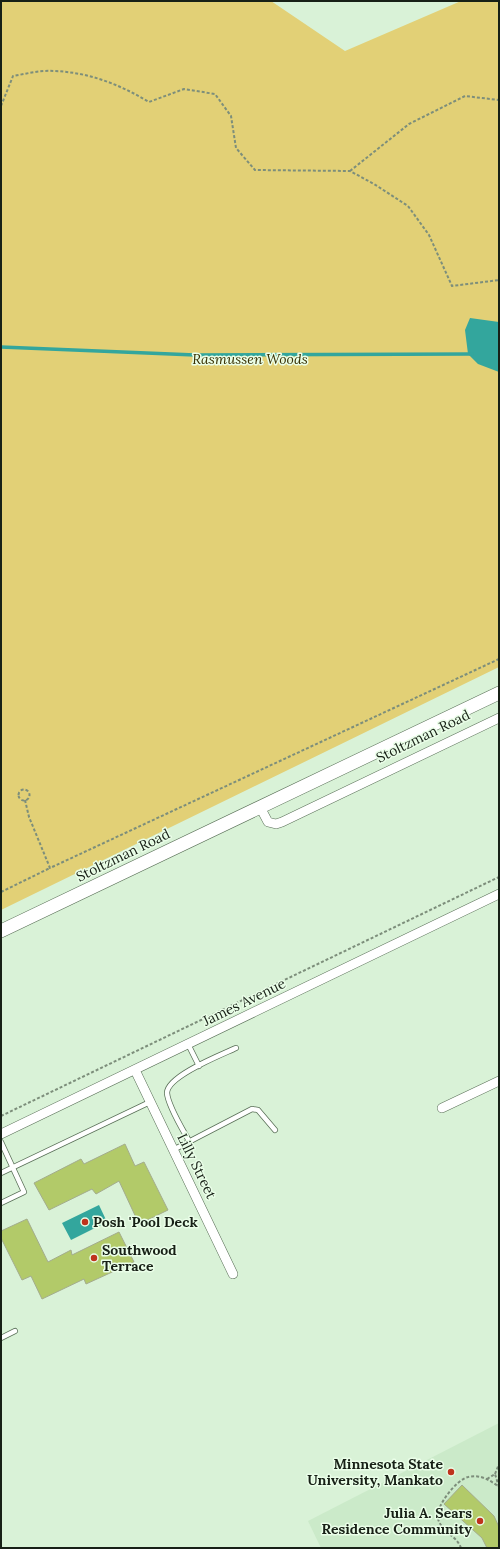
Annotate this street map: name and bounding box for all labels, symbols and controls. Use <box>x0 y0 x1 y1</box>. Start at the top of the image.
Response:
park label: Rasmussen Woods <box>192 350 308 368</box>
street label: Stoltzman Road <box>373 706 473 766</box>
street label: Stoltzman Road <box>73 825 173 885</box>
street label: James Avenue <box>199 974 289 1030</box>
street label: Lilly Street <box>173 1130 221 1202</box>
place label: Posh 'Pool Deck <box>93 1213 198 1231</box>
marker: Posh 'Pool Deck <box>80 1217 90 1227</box>
place label: Southwood Terrace <box>102 1241 177 1275</box>
marker: Southwood Terrace <box>89 1253 99 1263</box>
place label: Minnesota State University, Mankato <box>307 1455 443 1489</box>
marker: Minnesota State University, Mankato <box>446 1467 456 1477</box>
place label: Julia A. Sears Residence Community <box>322 1504 472 1538</box>
marker: Julia A. Sears Residence Community <box>475 1516 485 1526</box>

